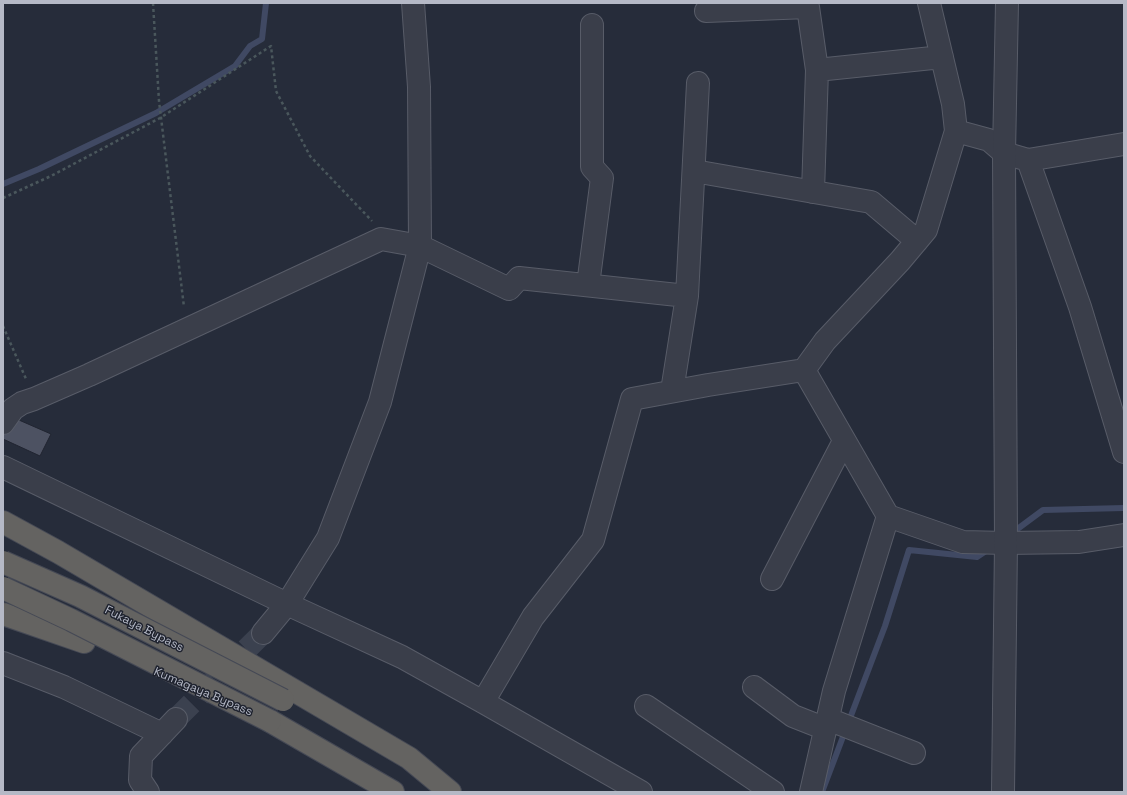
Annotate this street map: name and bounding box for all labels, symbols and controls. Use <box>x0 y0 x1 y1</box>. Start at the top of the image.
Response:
street label: Fukaya Bypass <box>102 603 186 655</box>
street label: Kumagaya Bypass <box>151 665 255 719</box>

